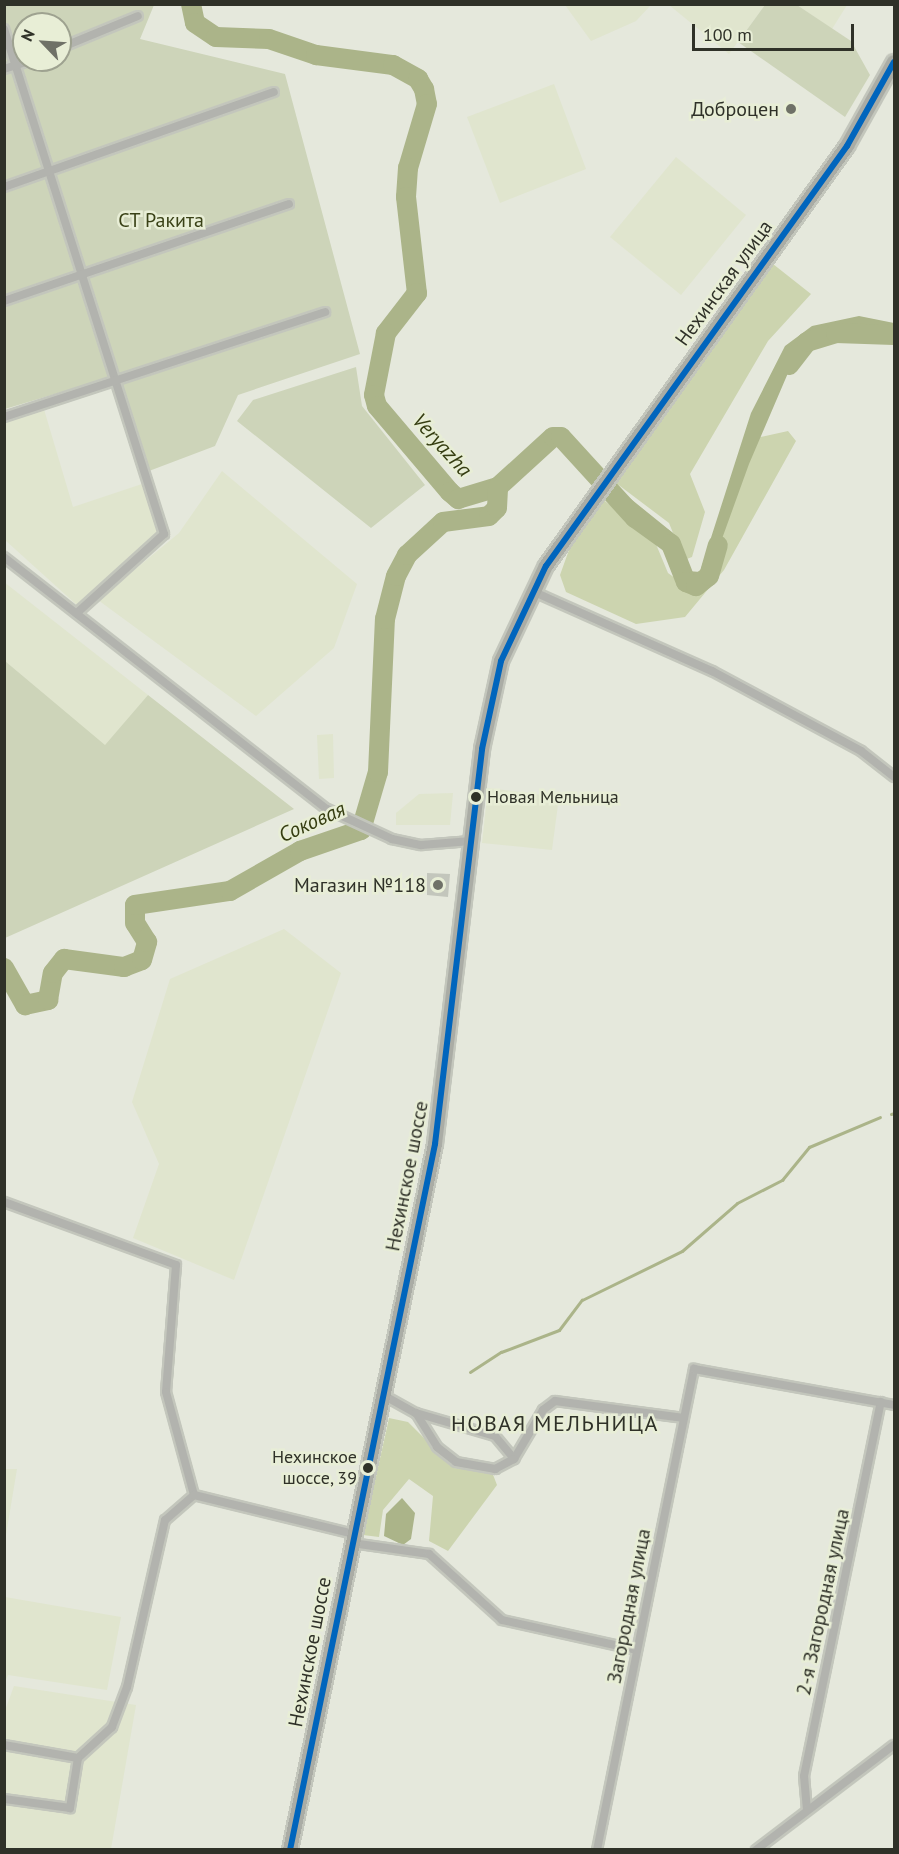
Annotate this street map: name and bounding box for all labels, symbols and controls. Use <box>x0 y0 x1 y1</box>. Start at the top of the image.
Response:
north arrow <box>12 12 72 72</box>
scale bar <box>695 12 857 50</box>
text: 100 m <box>703 23 752 46</box>
text: N <box>16 26 39 44</box>
place label: Доброцен <box>691 97 779 121</box>
marker: Доброцен <box>784 102 798 116</box>
park label: СТ Ракита <box>118 208 204 232</box>
street label: Нехинская улица <box>670 216 778 350</box>
water label: Veryazha <box>407 408 477 482</box>
place label: Новая Мельница <box>487 786 619 808</box>
marker: Новая Мельница <box>470 791 482 803</box>
water label: Соковая <box>275 796 349 848</box>
place label: Магазин №118 <box>294 873 426 897</box>
marker: Магазин №118 <box>431 878 445 892</box>
street label: Нехинское шоссе <box>381 1099 433 1253</box>
district label: НОВАЯ МЕЛЬНИЦА <box>451 1411 659 1437</box>
place label: Нехинское шоссе, 39 <box>272 1447 357 1490</box>
marker: Нехинское шоссе, 39 <box>362 1462 374 1474</box>
street label: 2-я Загородная улица <box>791 1507 855 1697</box>
street label: Загородная улица <box>602 1527 656 1685</box>
street label: Нехинское шоссе <box>284 1575 336 1729</box>

